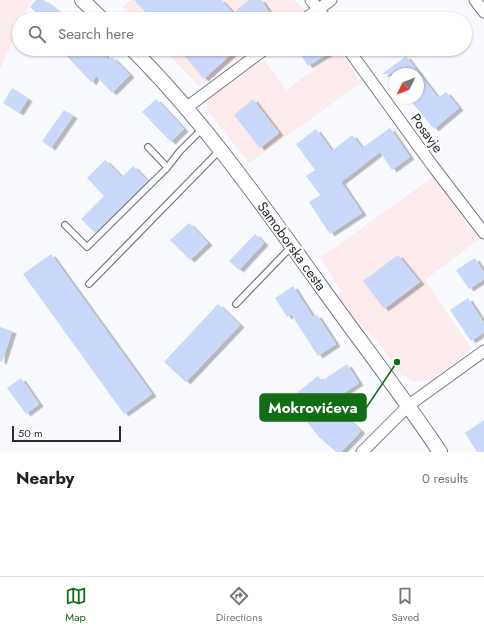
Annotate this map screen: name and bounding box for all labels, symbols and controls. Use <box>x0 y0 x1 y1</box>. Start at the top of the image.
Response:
search box <box>12 12 472 56</box>
icon: search <box>26 23 48 45</box>
text: Search here <box>58 23 134 45</box>
north arrow <box>388 68 424 104</box>
street label: Posavje <box>406 109 448 157</box>
street label: Samoborska cesta <box>253 197 331 295</box>
callout: Mokrovićeva <box>260 394 366 421</box>
text: Mokrovićeva <box>268 397 358 419</box>
scale bar <box>12 424 121 443</box>
text: 50 m <box>18 425 43 441</box>
text: Nearby <box>16 466 74 490</box>
text: 0 results <box>422 469 468 488</box>
tab: Map <box>65 585 87 625</box>
tab: Directions <box>216 585 262 625</box>
tab: Saved <box>392 585 419 625</box>

